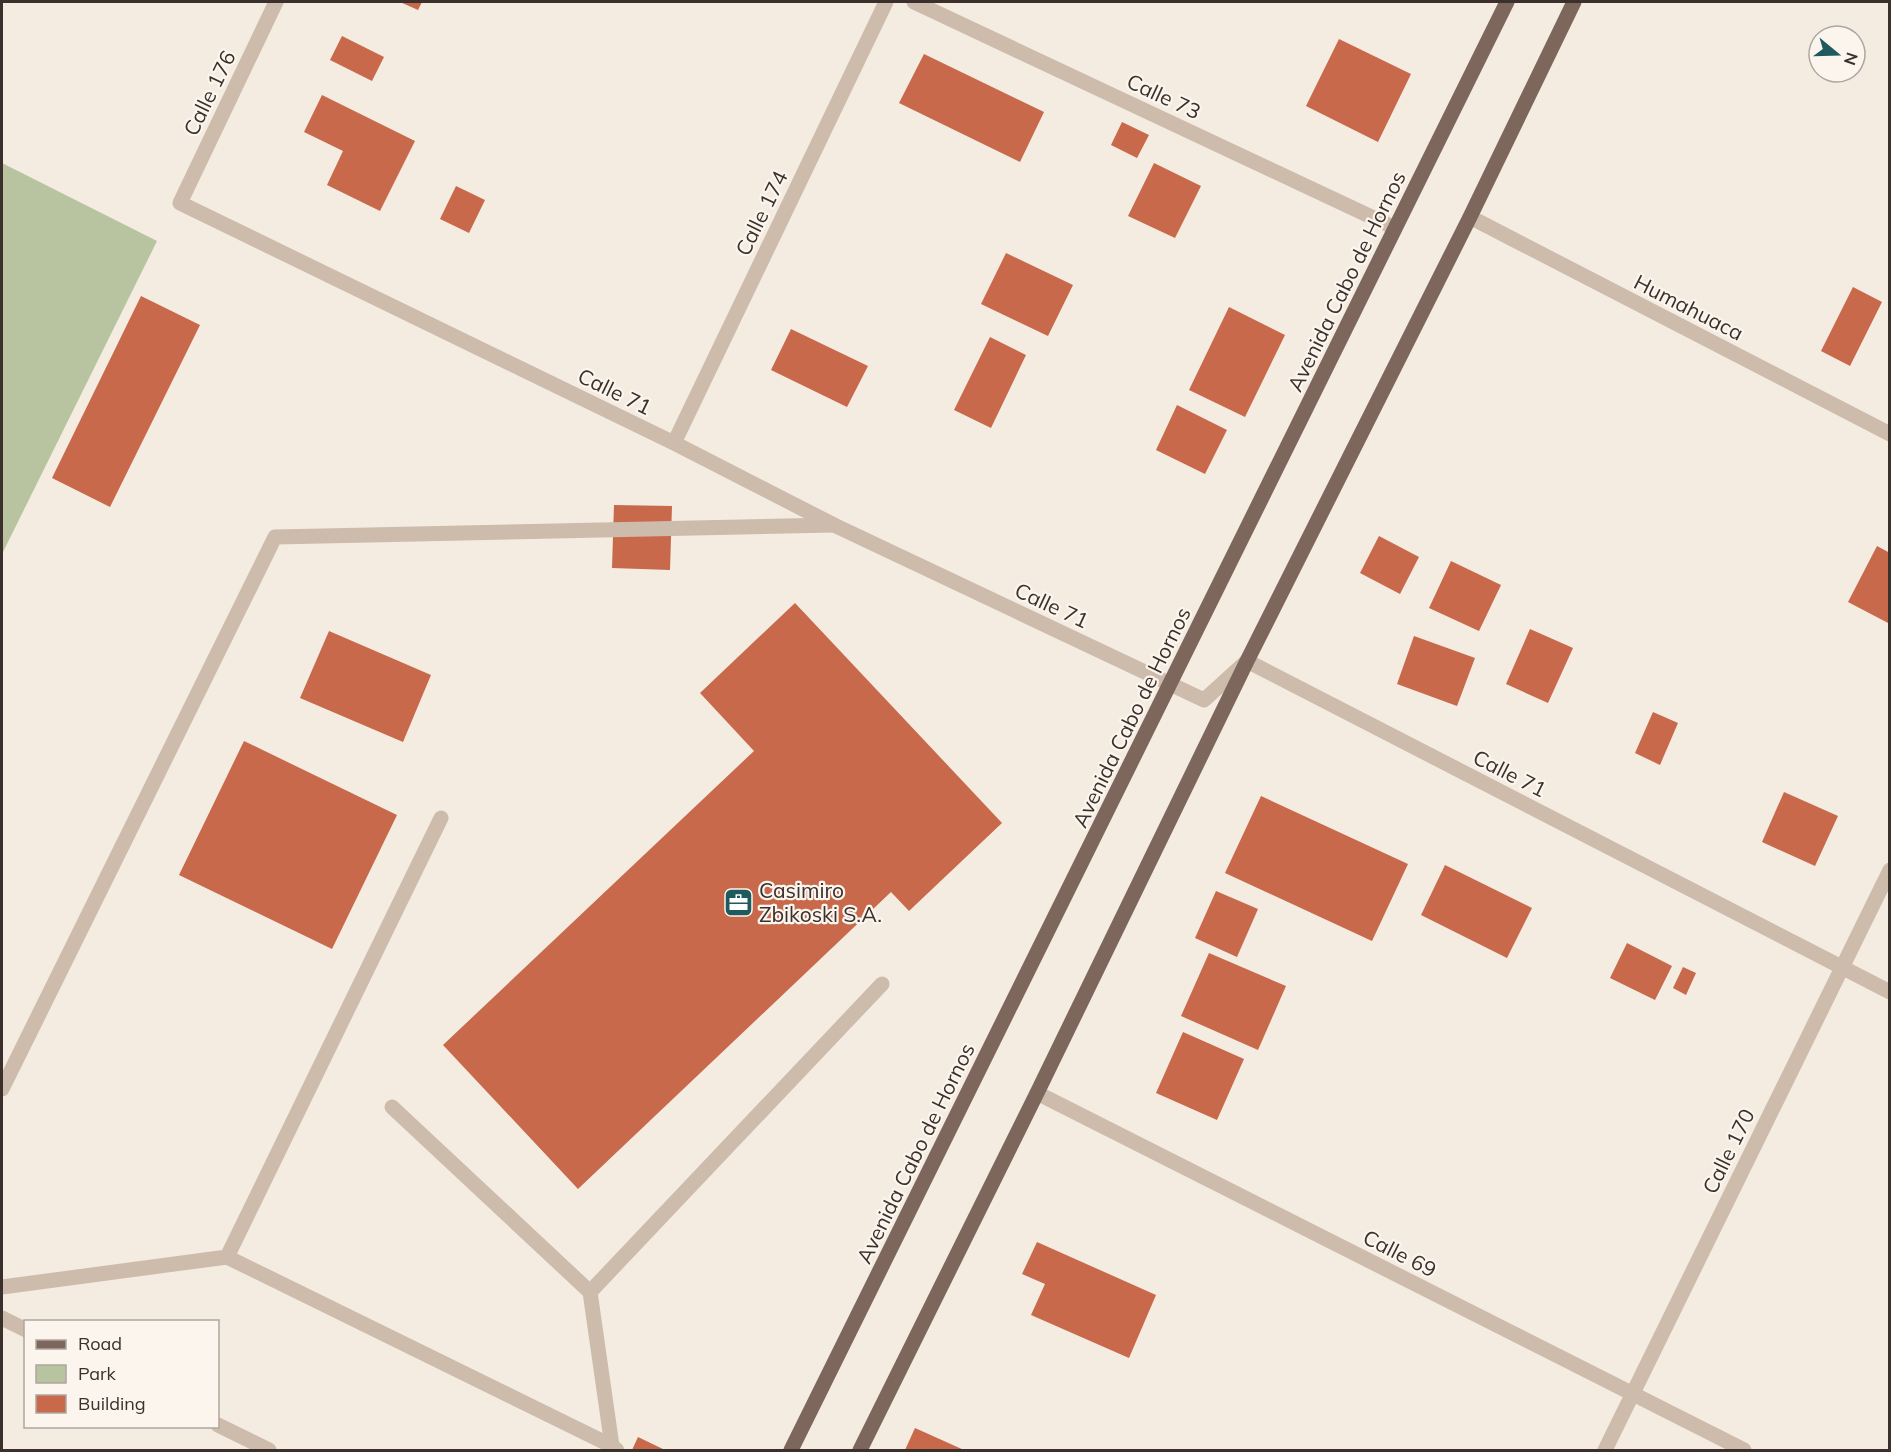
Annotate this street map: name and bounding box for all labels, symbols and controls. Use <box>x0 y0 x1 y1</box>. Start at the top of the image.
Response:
north arrow <box>1807 24 1867 84</box>
street label: Calle 176 <box>177 46 241 140</box>
text: N <box>1840 50 1863 68</box>
street label: Calle 73 <box>1123 68 1205 124</box>
street label: Calle 174 <box>729 166 793 260</box>
street label: Avenida Cabo de Hornos <box>1281 167 1411 395</box>
street label: Humahuaca <box>1630 268 1748 346</box>
street label: Calle 71 <box>574 362 656 420</box>
street label: Calle 71 <box>1011 577 1093 633</box>
street label: Avenida Cabo de Hornos <box>1066 603 1196 831</box>
street label: Calle 71 <box>1469 744 1551 802</box>
place label: Casimiro Zbikoski S.A. <box>759 877 882 927</box>
office icon: Casimiro Zbikoski S.A. <box>722 886 754 918</box>
street label: Avenida Cabo de Hornos <box>850 1039 980 1267</box>
street label: Calle 170 <box>1696 1104 1760 1198</box>
street label: Calle 69 <box>1359 1224 1441 1282</box>
legend <box>24 1320 219 1428</box>
text: Road <box>78 1332 122 1355</box>
text: Park <box>78 1362 117 1385</box>
text: Building <box>78 1392 146 1415</box>

